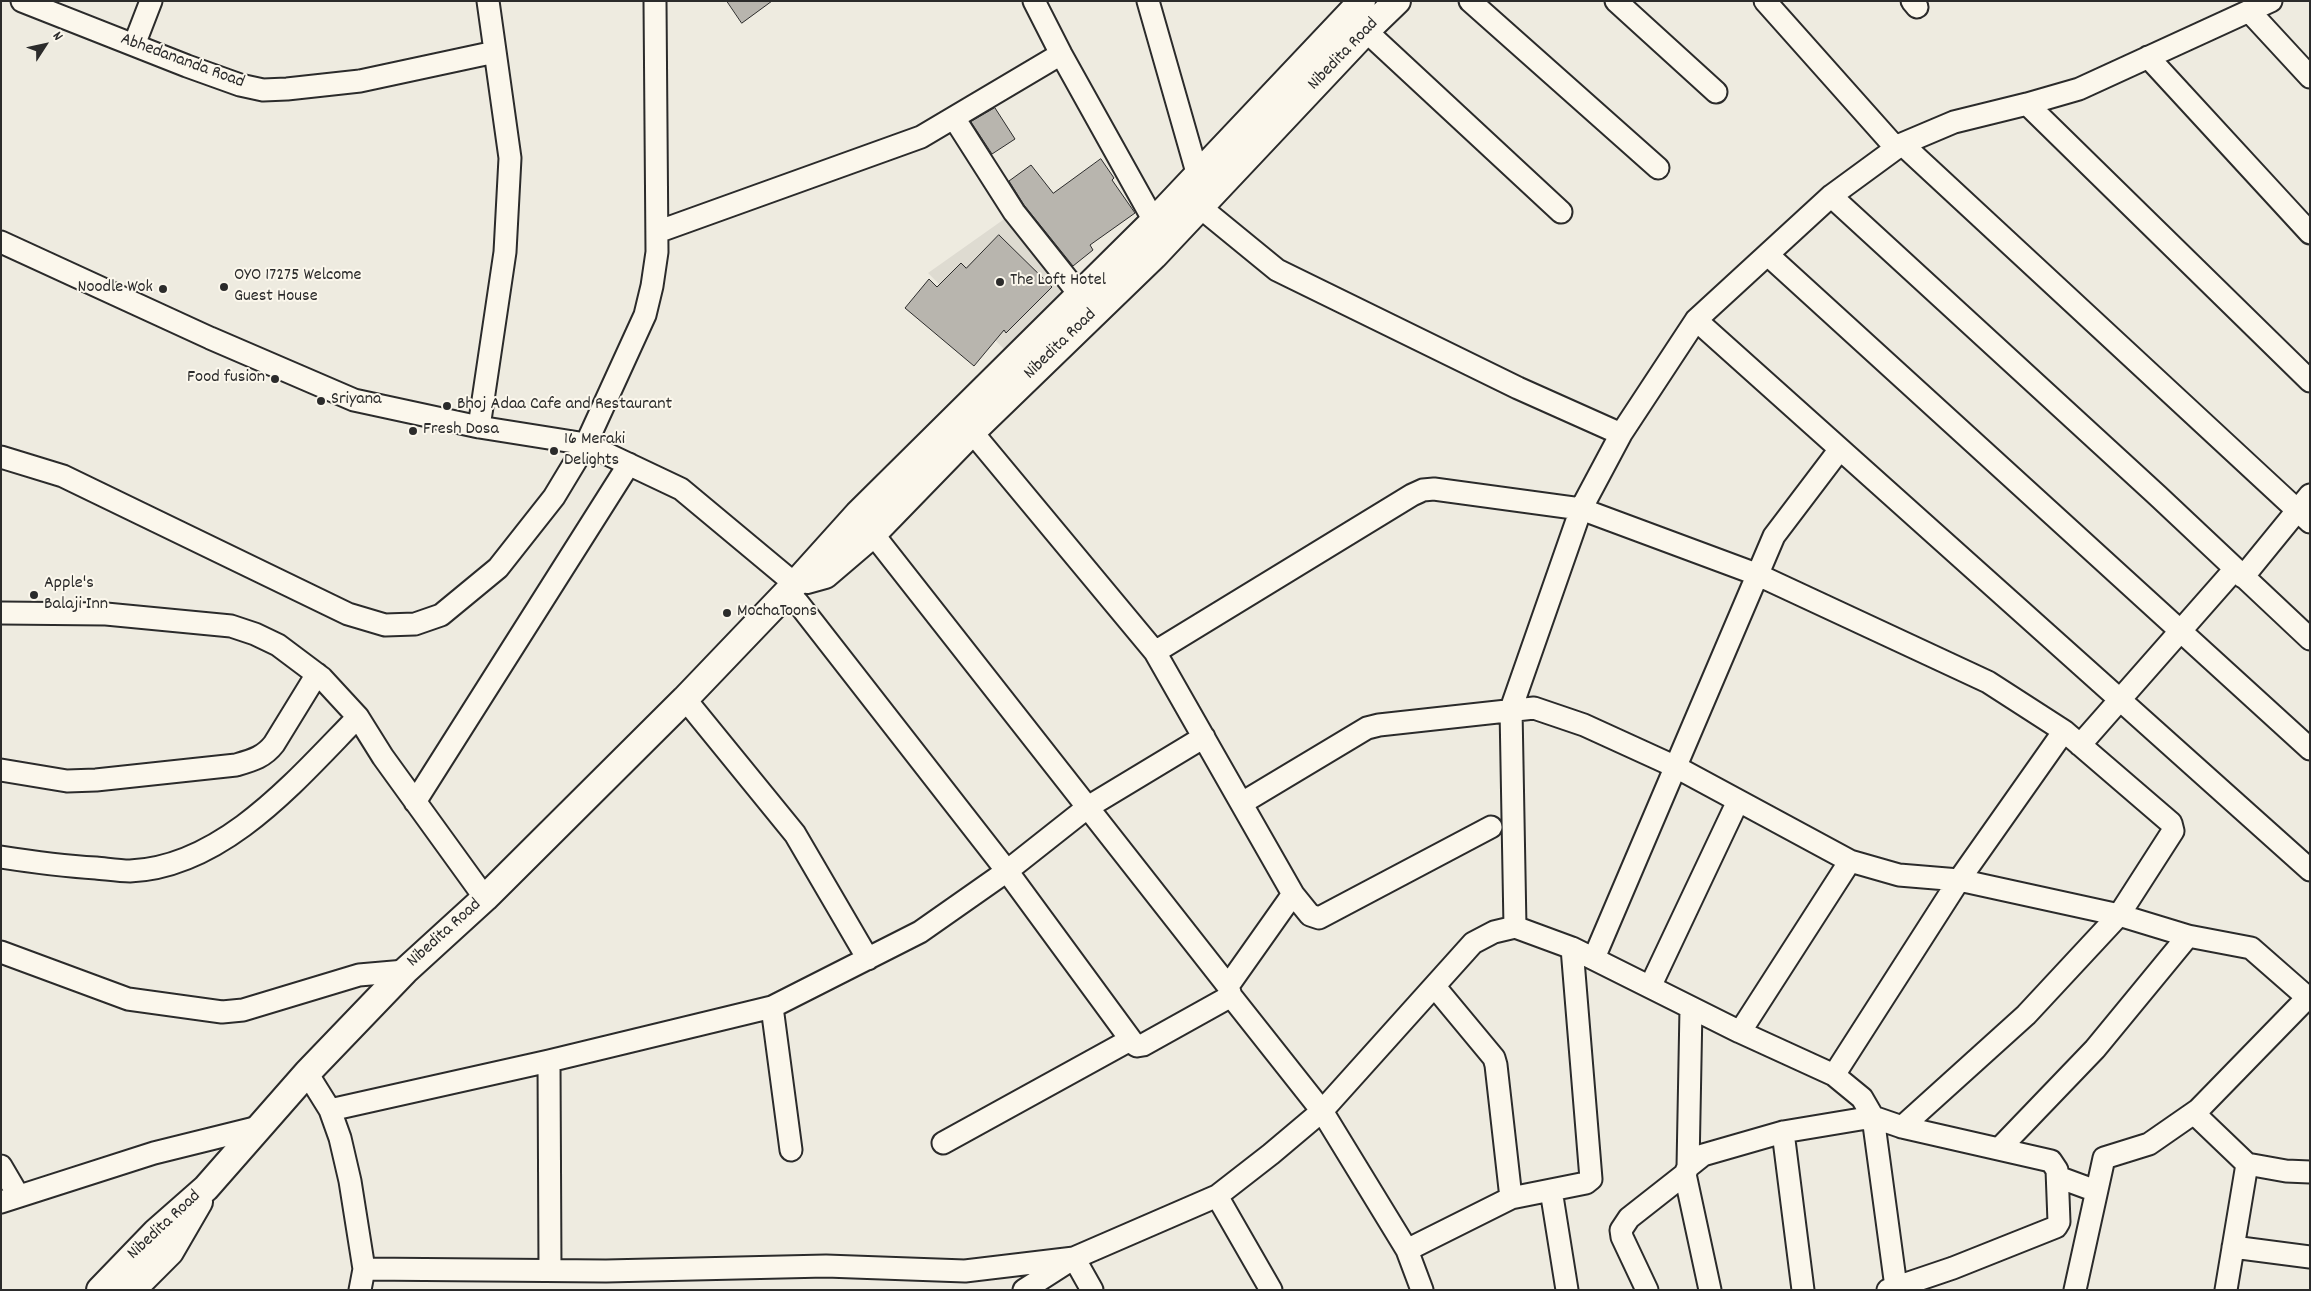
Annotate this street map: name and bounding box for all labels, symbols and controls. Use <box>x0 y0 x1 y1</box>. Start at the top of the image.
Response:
street label: Nibedita Road <box>1304 14 1384 96</box>
north arrow <box>20 20 70 70</box>
text: N <box>47 28 67 45</box>
street label: Abhedananda Road <box>117 30 247 94</box>
place label: OYO 17275 Welcome Guest House <box>234 266 361 308</box>
place label: The Loft Hotel <box>1010 271 1106 293</box>
marker: The Loft Hotel <box>994 276 1006 288</box>
place label: Noodle Wok <box>78 278 153 300</box>
marker: OYO 17275 Welcome Guest House <box>218 281 230 293</box>
marker: Noodle Wok <box>157 283 169 295</box>
street label: Nibedita Road <box>1020 305 1102 385</box>
place label: Food fusion <box>187 368 265 390</box>
marker: Food fusion <box>269 373 281 385</box>
place label: Sriyana <box>331 390 381 412</box>
marker: Sriyana <box>315 395 327 407</box>
place label: Bhoj Adaa Cafe and Restaurant <box>457 395 672 417</box>
marker: Bhoj Adaa Cafe and Restaurant <box>441 400 453 412</box>
place label: Fresh Dosa <box>423 420 499 442</box>
marker: Fresh Dosa <box>407 425 419 437</box>
place label: 16 Meraki Delights <box>564 430 625 472</box>
marker: 16 Meraki Delights <box>548 445 560 457</box>
place label: Apple's Balaji Inn <box>44 574 108 616</box>
marker: Apple's Balaji Inn <box>28 589 40 601</box>
place label: MochaToons <box>737 602 817 624</box>
marker: MochaToons <box>721 607 733 619</box>
street label: Nibedita Road <box>403 895 487 973</box>
street label: Nibedita Road <box>124 1187 206 1265</box>

